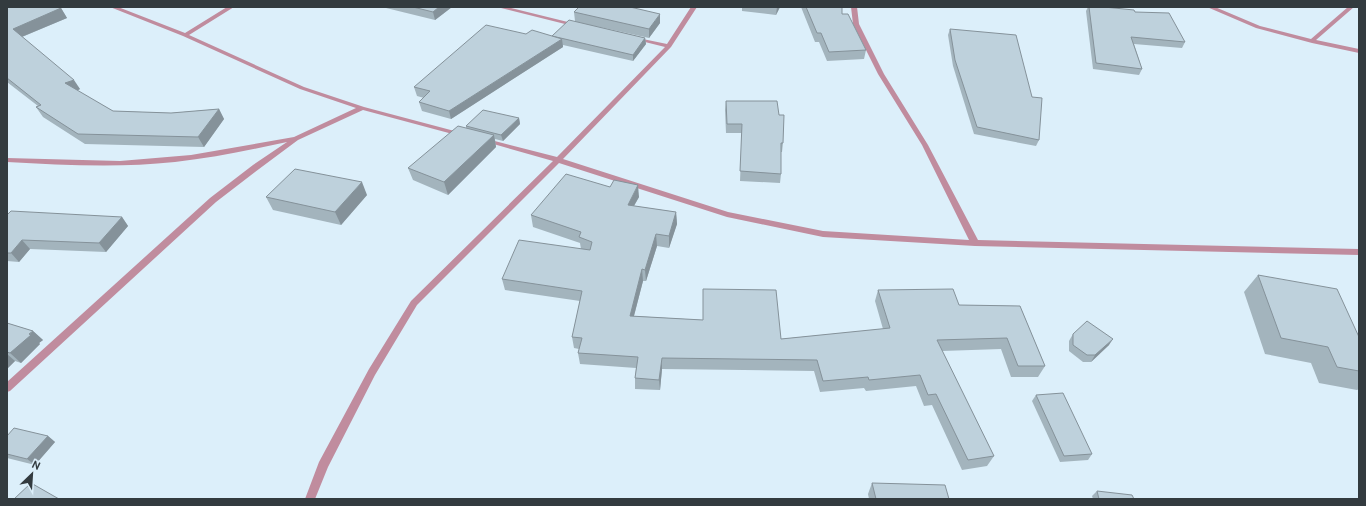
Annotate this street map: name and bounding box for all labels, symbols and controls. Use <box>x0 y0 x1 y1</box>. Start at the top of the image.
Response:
north arrow <box>12 454 52 494</box>
text: N <box>30 457 43 473</box>

